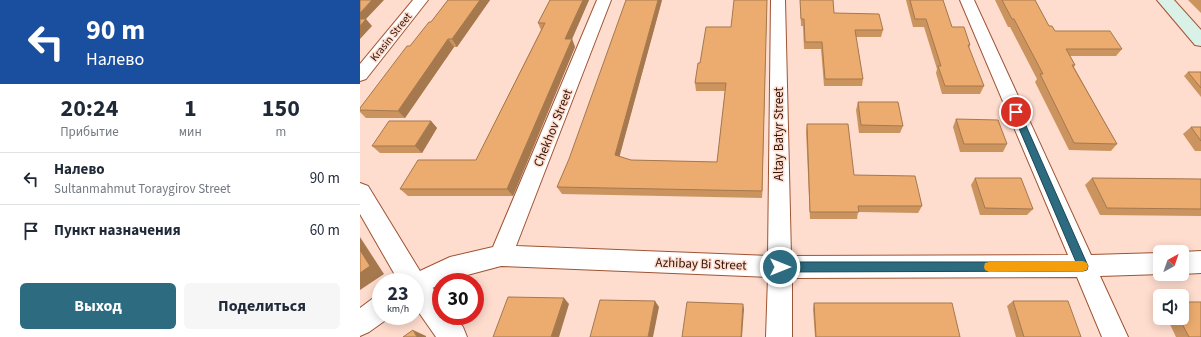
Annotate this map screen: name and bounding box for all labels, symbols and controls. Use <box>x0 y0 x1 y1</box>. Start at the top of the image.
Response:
street label: Krasin Street <box>367 9 415 64</box>
text: 90 m <box>86 10 145 50</box>
icon: left <box>20 16 72 68</box>
text: Налево <box>86 47 144 72</box>
street label: Chekhov Street <box>529 86 577 170</box>
street label: Altay Batyr Street <box>770 86 788 181</box>
text: 20:24 <box>60 91 118 126</box>
text: 1 <box>184 91 197 126</box>
text: 150 <box>262 91 300 126</box>
pin <box>999 95 1033 129</box>
icon: arrive <box>1005 101 1027 123</box>
text: Прибытие <box>60 123 119 141</box>
text: мин <box>179 123 202 141</box>
text: m <box>275 123 286 141</box>
text: Налево <box>54 159 105 180</box>
icon: left <box>20 168 42 190</box>
text: 90 m <box>310 168 340 189</box>
text: Sultanmahmut Toraygirov Street <box>54 180 231 198</box>
icon: arrive <box>20 220 42 242</box>
text: Пункт назначения <box>54 220 181 241</box>
text: 60 m <box>310 220 340 241</box>
north arrow <box>1153 245 1189 281</box>
map controls <box>1153 245 1189 325</box>
position arrow <box>759 246 801 288</box>
street label: Azhibay Bi Street <box>655 253 747 275</box>
speed limit sign: 30 <box>432 273 484 325</box>
text: 23 <box>387 280 409 308</box>
button: Выход <box>20 283 176 329</box>
button: Поделиться <box>184 283 340 329</box>
button: sound <box>1153 289 1189 325</box>
text: km/h <box>387 302 409 316</box>

